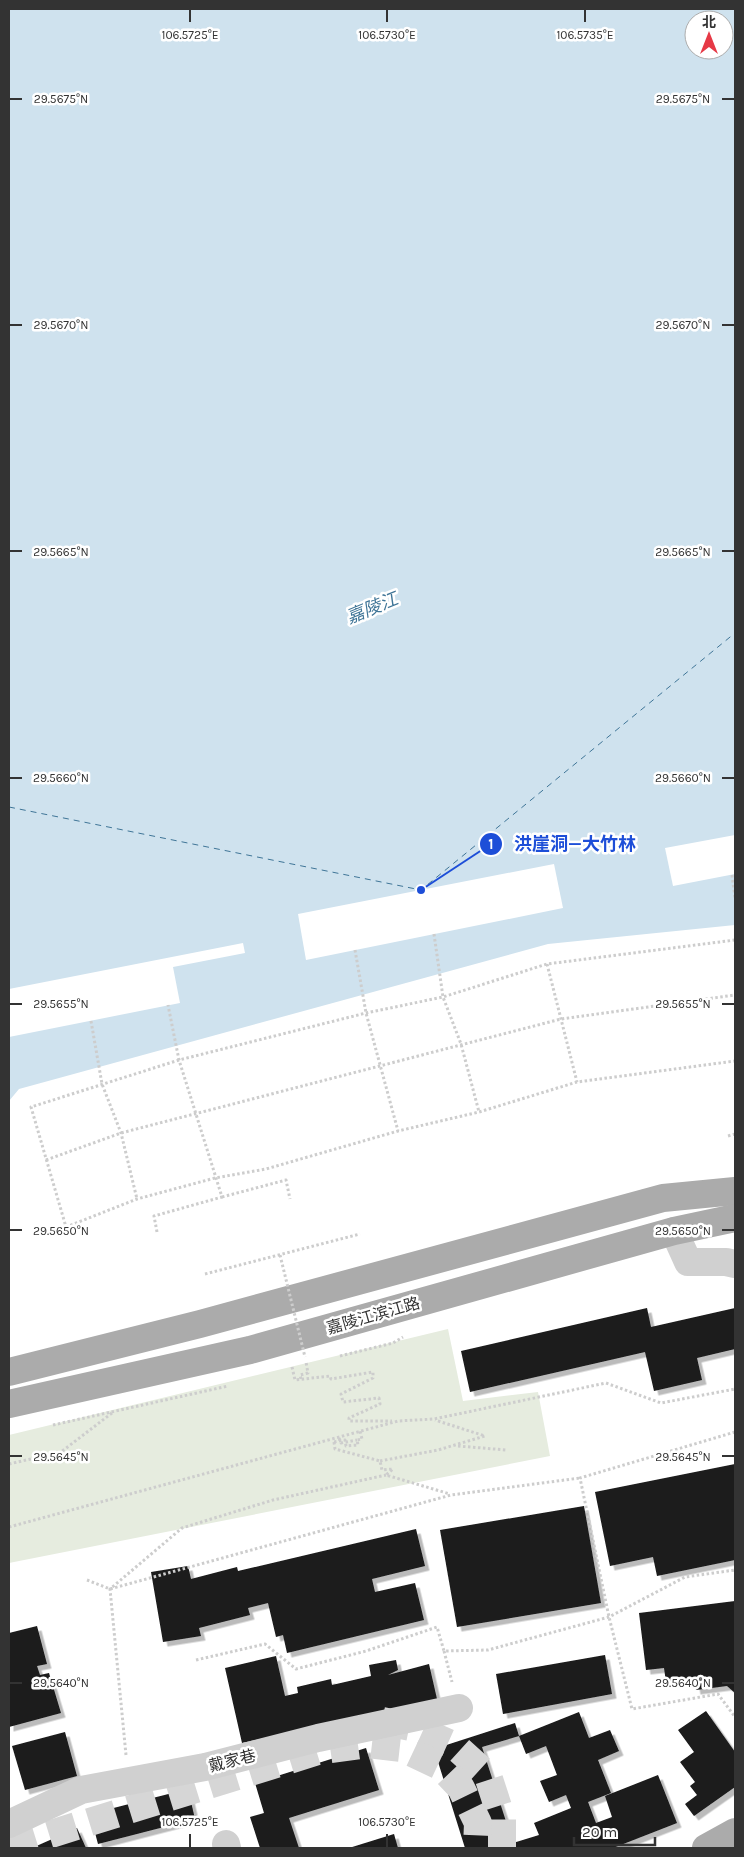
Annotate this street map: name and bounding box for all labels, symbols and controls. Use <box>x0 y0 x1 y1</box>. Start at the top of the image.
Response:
north arrow <box>684 10 734 60</box>
text: 北 <box>702 14 716 31</box>
text: 106.5725°E <box>161 28 219 42</box>
text: 106.5730°E <box>358 28 416 42</box>
text: 106.5735°E <box>556 28 614 42</box>
text: 29.5675°N <box>34 92 88 106</box>
text: 29.5675°N <box>656 92 710 106</box>
text: 29.5670°N <box>34 318 88 332</box>
text: 29.5670°N <box>656 318 710 332</box>
text: 29.5665°N <box>33 545 89 559</box>
text: 29.5665°N <box>655 545 711 559</box>
water label: 嘉陵江 <box>343 587 403 628</box>
text: 29.5660°N <box>33 771 89 785</box>
text: 29.5660°N <box>655 771 711 785</box>
callout: 洪崖洞—大竹林 <box>479 828 646 861</box>
text: 洪崖洞—大竹林 <box>514 833 636 855</box>
text: 1 <box>488 835 494 853</box>
text: 29.5655°N <box>33 997 89 1011</box>
text: 29.5655°N <box>655 997 711 1011</box>
text: 29.5650°N <box>33 1224 89 1238</box>
text: 29.5650°N <box>655 1224 711 1238</box>
street label: 嘉陵江滨江路 <box>324 1293 422 1338</box>
text: 29.5645°N <box>33 1450 89 1464</box>
text: 29.5645°N <box>655 1450 711 1464</box>
text: 29.5640°N <box>33 1676 89 1690</box>
text: 29.5640°N <box>655 1676 711 1690</box>
street label: 戴家巷 <box>207 1745 258 1776</box>
scale bar <box>574 1814 655 1846</box>
text: 106.5725°E <box>161 1815 219 1829</box>
text: 106.5730°E <box>358 1815 416 1829</box>
text: 20 m <box>582 1823 617 1841</box>

